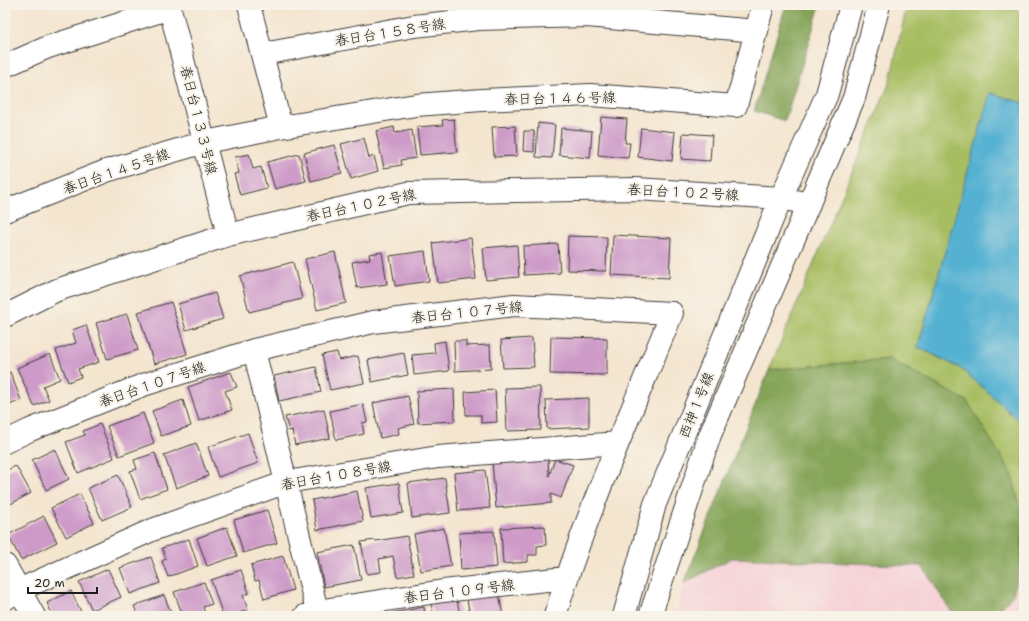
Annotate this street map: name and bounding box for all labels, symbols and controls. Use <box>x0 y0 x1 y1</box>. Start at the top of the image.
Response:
street label: 春日台１５８号線 <box>333 14 447 50</box>
street label: 春日台１３３号線 <box>177 63 221 177</box>
street label: 春日台１４６号線 <box>504 88 616 108</box>
street label: 春日台１４５号線 <box>60 144 172 198</box>
street label: 春日台１０２号線 <box>627 180 739 204</box>
street label: 春日台１０２号線 <box>304 185 418 225</box>
street label: 春日台１０７号線 <box>410 297 524 327</box>
street label: 春日台１０７号線 <box>96 357 208 411</box>
street label: 西神１号線 <box>675 369 717 441</box>
street label: 春日台１０８号線 <box>279 456 393 494</box>
scale bar <box>28 569 97 595</box>
text: 20 m <box>34 575 65 591</box>
street label: 春日台１０９号線 <box>402 575 516 607</box>

